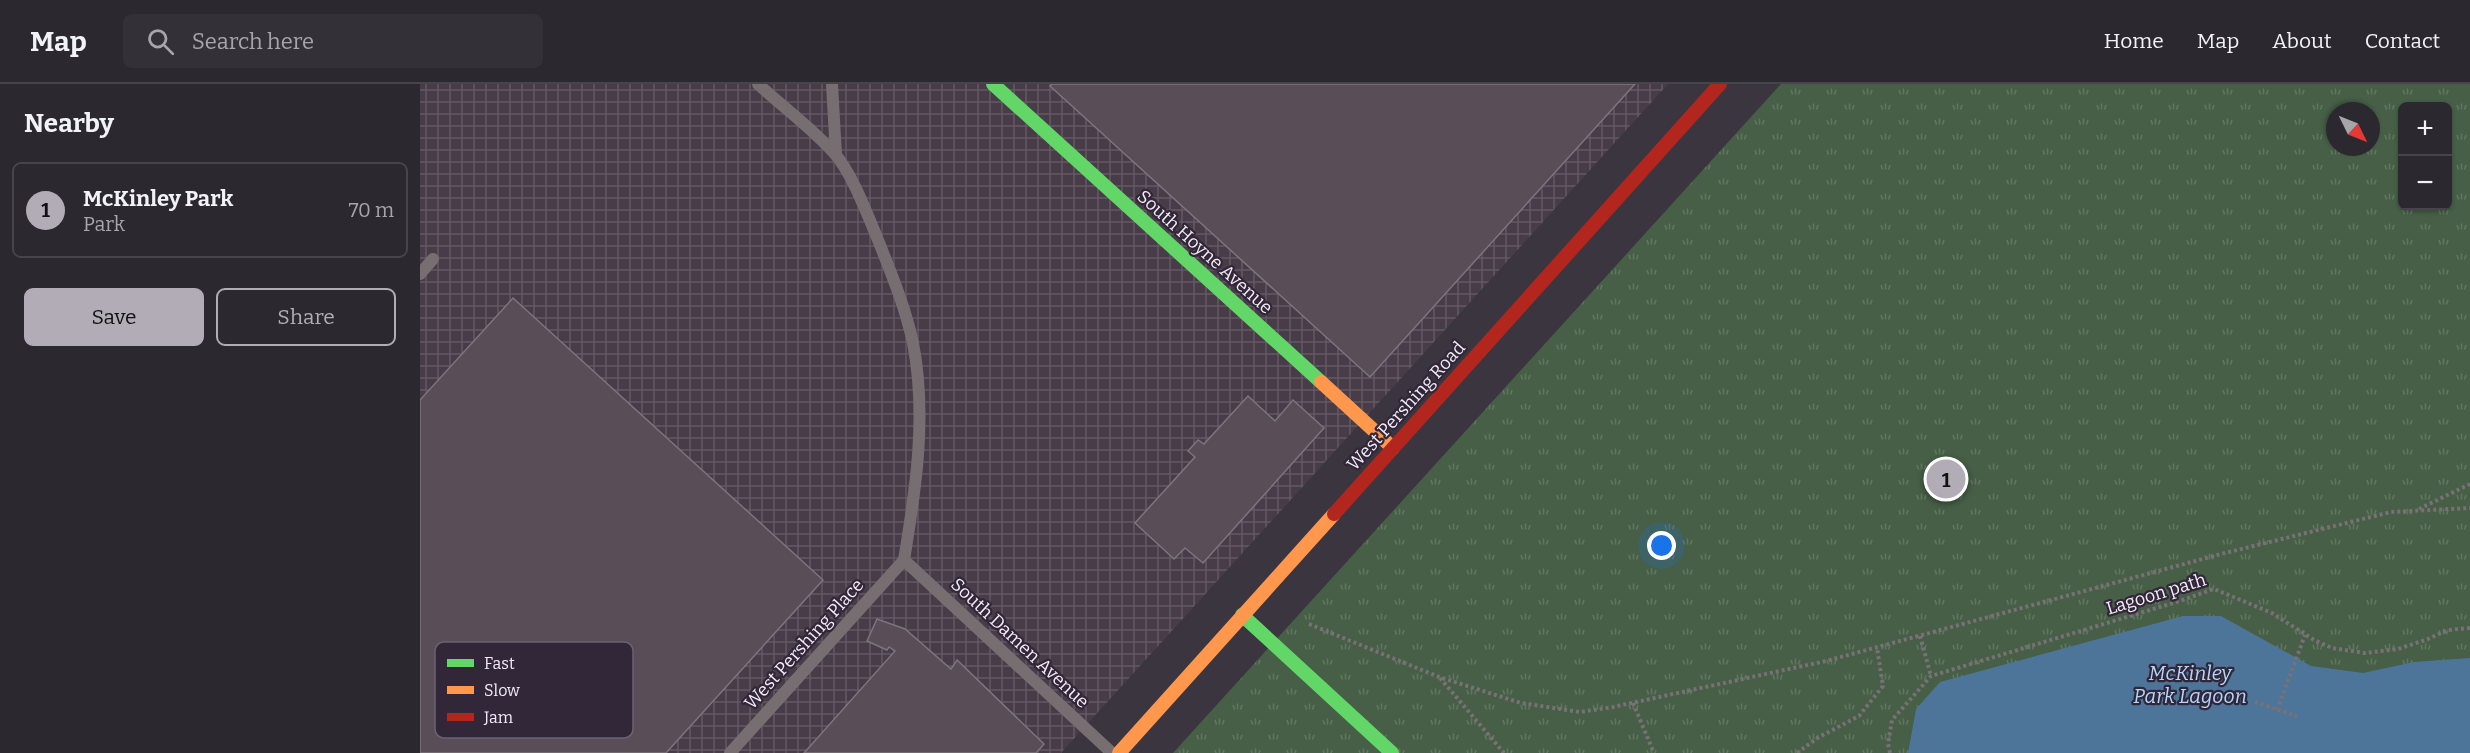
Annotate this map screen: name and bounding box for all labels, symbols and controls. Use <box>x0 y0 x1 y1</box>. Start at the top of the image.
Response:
search box <box>123 14 543 68</box>
text: Map <box>30 25 87 58</box>
icon: search <box>144 25 177 58</box>
text: Search here <box>192 28 314 55</box>
text: Home <box>2104 28 2164 54</box>
text: Map <box>2197 28 2239 54</box>
text: About <box>2272 28 2332 54</box>
text: Contact <box>2365 28 2440 54</box>
north arrow <box>2326 102 2380 156</box>
map controls <box>2398 102 2452 210</box>
button: + <box>2398 102 2452 156</box>
text: Nearby <box>24 108 114 139</box>
button: − <box>2398 156 2452 210</box>
text: McKinley Park <box>83 185 233 212</box>
street label: South Hoyne Avenue <box>1133 185 1277 319</box>
text: 1 <box>41 198 50 222</box>
text: 70 m <box>348 198 394 222</box>
text: Park <box>83 212 125 236</box>
button: Save <box>24 288 204 346</box>
button: Share <box>216 288 396 346</box>
street label: West Pershing Road <box>1342 337 1470 475</box>
pin: 1 <box>1926 456 1966 502</box>
your location <box>1647 531 1676 560</box>
street label: Lagoon path <box>2103 568 2209 620</box>
street label: South Damen Avenue <box>946 573 1094 713</box>
street label: West Pershing Place <box>740 574 868 714</box>
legend <box>435 642 633 738</box>
text: Fast <box>484 654 515 673</box>
water label: McKinley Park Lagoon <box>2133 661 2247 708</box>
text: Slow <box>484 681 520 700</box>
text: Jam <box>483 708 513 727</box>

